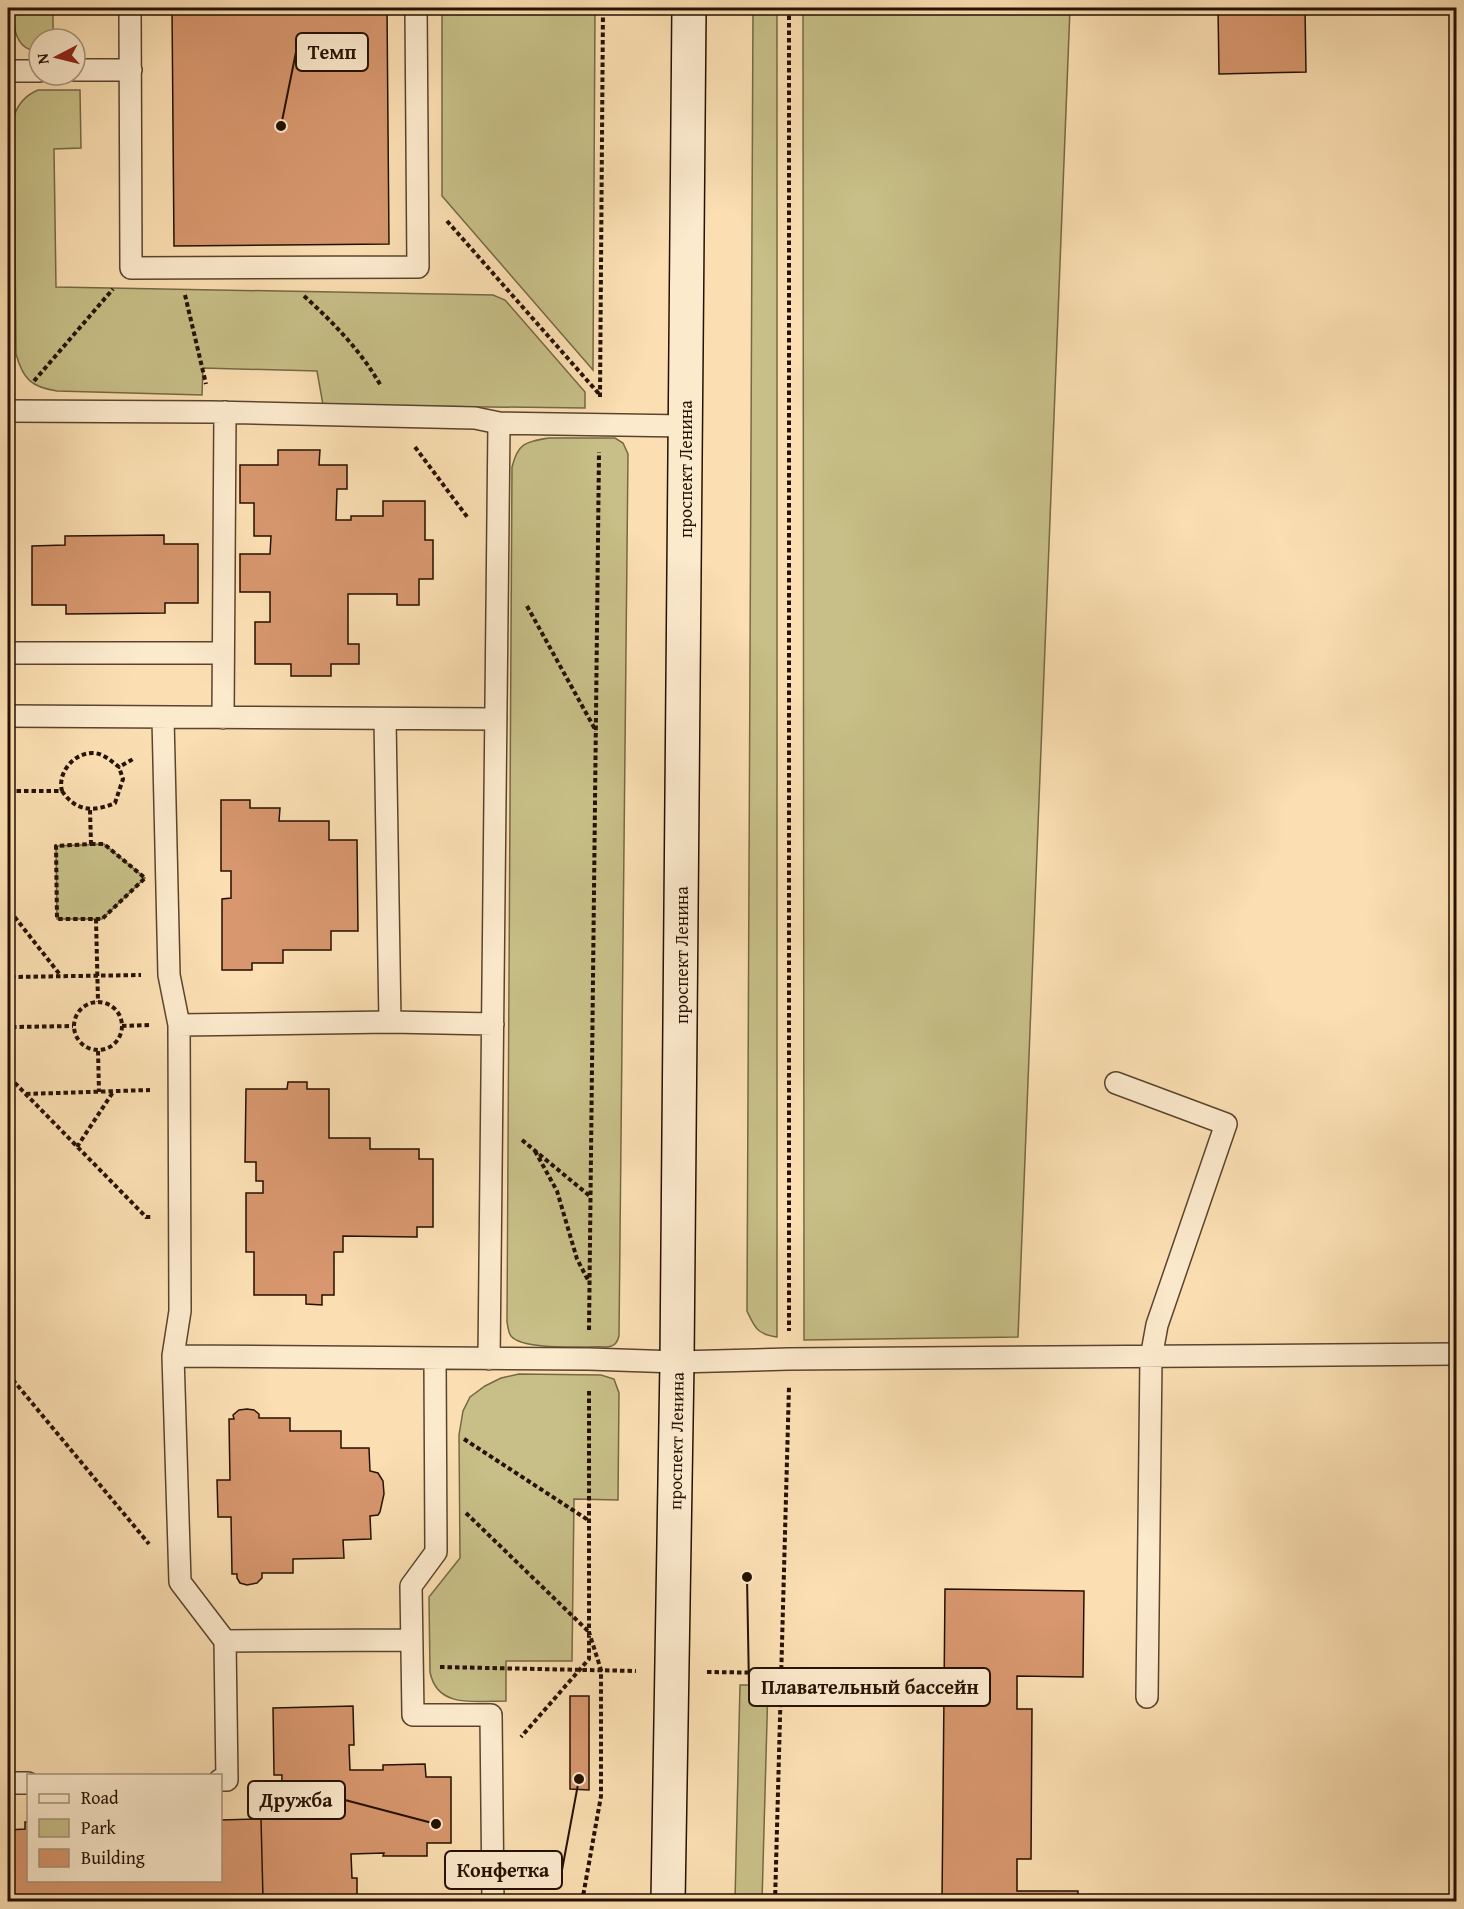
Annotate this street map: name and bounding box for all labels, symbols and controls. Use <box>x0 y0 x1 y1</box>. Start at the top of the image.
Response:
north arrow <box>27 27 87 87</box>
callout: Темп <box>296 33 368 71</box>
text: Темп <box>308 37 356 66</box>
text: N <box>30 52 55 66</box>
street label: проспект Ленина <box>672 400 699 538</box>
street label: проспект Ленина <box>668 886 695 1024</box>
street label: проспект Ленина <box>661 1371 691 1510</box>
callout: Плавательный бассейн <box>749 1668 990 1706</box>
text: Плавательный бассейн <box>761 1672 979 1701</box>
legend <box>27 1774 222 1882</box>
callout: Дружба <box>248 1781 345 1819</box>
text: Road <box>81 1784 119 1811</box>
text: Дружба <box>259 1785 333 1814</box>
text: Park <box>81 1814 117 1841</box>
text: Building <box>81 1844 145 1871</box>
callout: Конфетка <box>445 1851 562 1889</box>
text: Конфетка <box>457 1855 550 1884</box>

